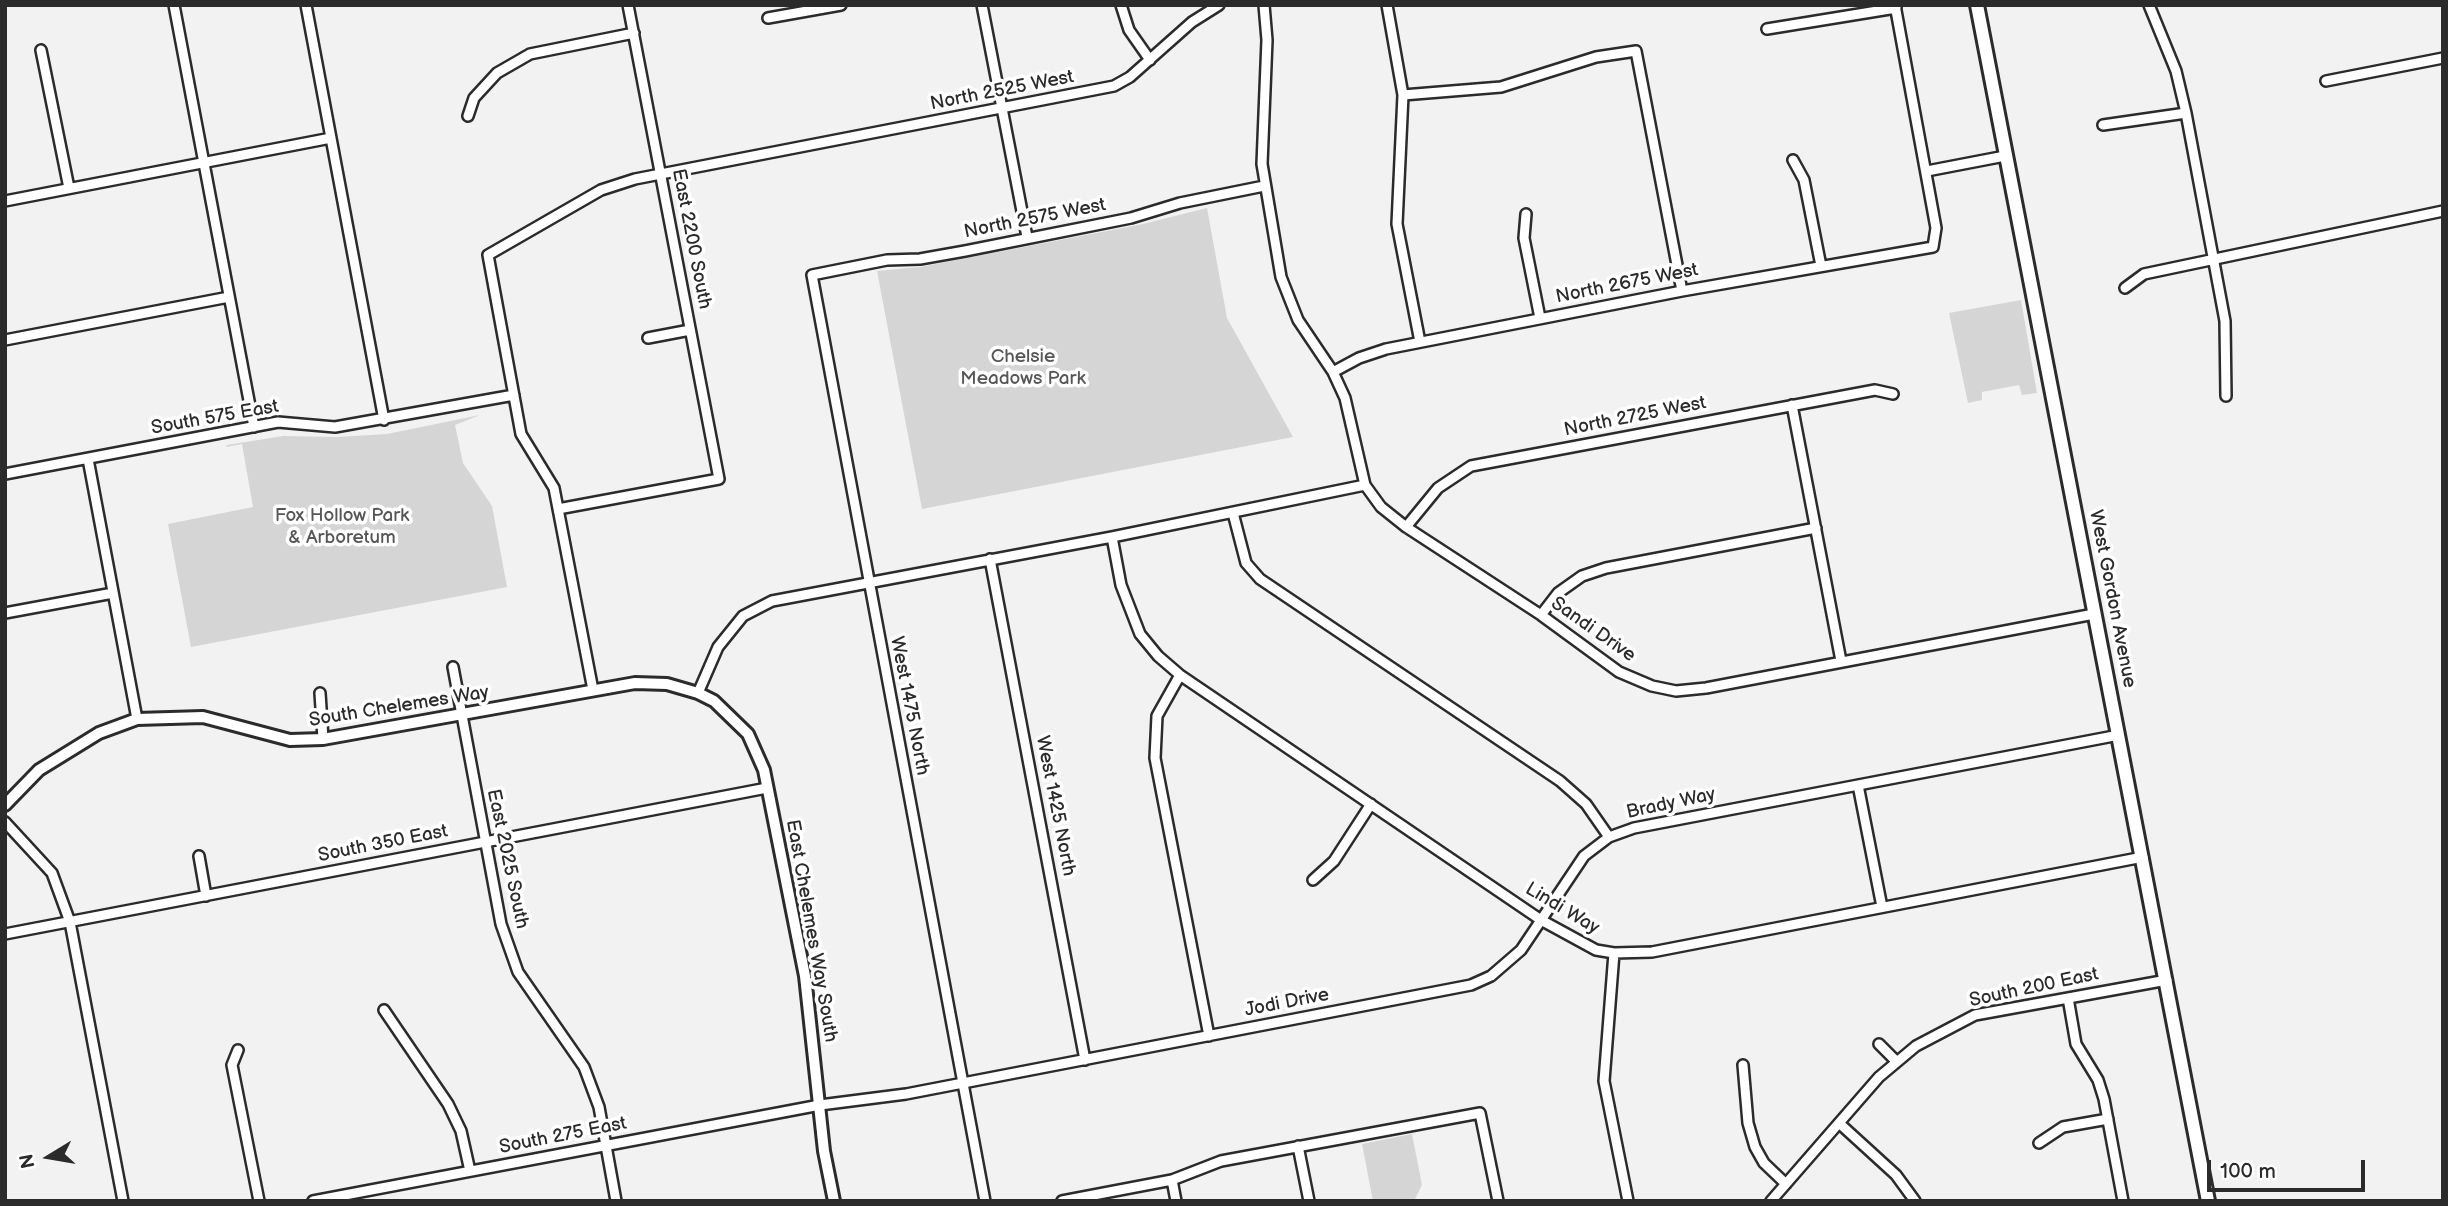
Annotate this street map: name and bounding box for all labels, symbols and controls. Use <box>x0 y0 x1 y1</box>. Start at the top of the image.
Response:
street label: North 2525 West <box>928 66 1076 116</box>
street label: East 2200 South <box>666 167 716 311</box>
street label: North 2575 West <box>962 194 1108 244</box>
street label: North 2675 West <box>1554 259 1700 309</box>
park label: Chelsie Meadows Park <box>960 346 1086 390</box>
street label: North 2725 West <box>1562 392 1708 442</box>
street label: South 575 East <box>150 396 280 440</box>
park label: Fox Hollow Park & Arboretum <box>275 505 409 549</box>
street label: West Gordon Avenue <box>2084 508 2140 690</box>
street label: Sandi Drive <box>1546 593 1640 667</box>
street label: West 1475 North <box>884 635 934 777</box>
street label: South Chelemes Way <box>307 682 491 732</box>
street label: West 1425 North <box>1030 734 1080 878</box>
street label: Brady Way <box>1624 783 1718 825</box>
street label: East 2025 South <box>481 787 533 931</box>
street label: East Chelemes Way South <box>780 818 842 1044</box>
street label: South 350 East <box>316 820 450 868</box>
street label: Lindi Way <box>1521 878 1603 940</box>
street label: South 200 East <box>1967 963 2101 1013</box>
street label: Jodi Drive <box>1243 984 1331 1022</box>
street label: South 275 East <box>497 1112 629 1160</box>
north arrow <box>14 1122 84 1192</box>
scale bar <box>2210 1146 2368 1190</box>
text: N <box>15 1152 41 1170</box>
text: 100 m <box>2220 1159 2276 1184</box>

